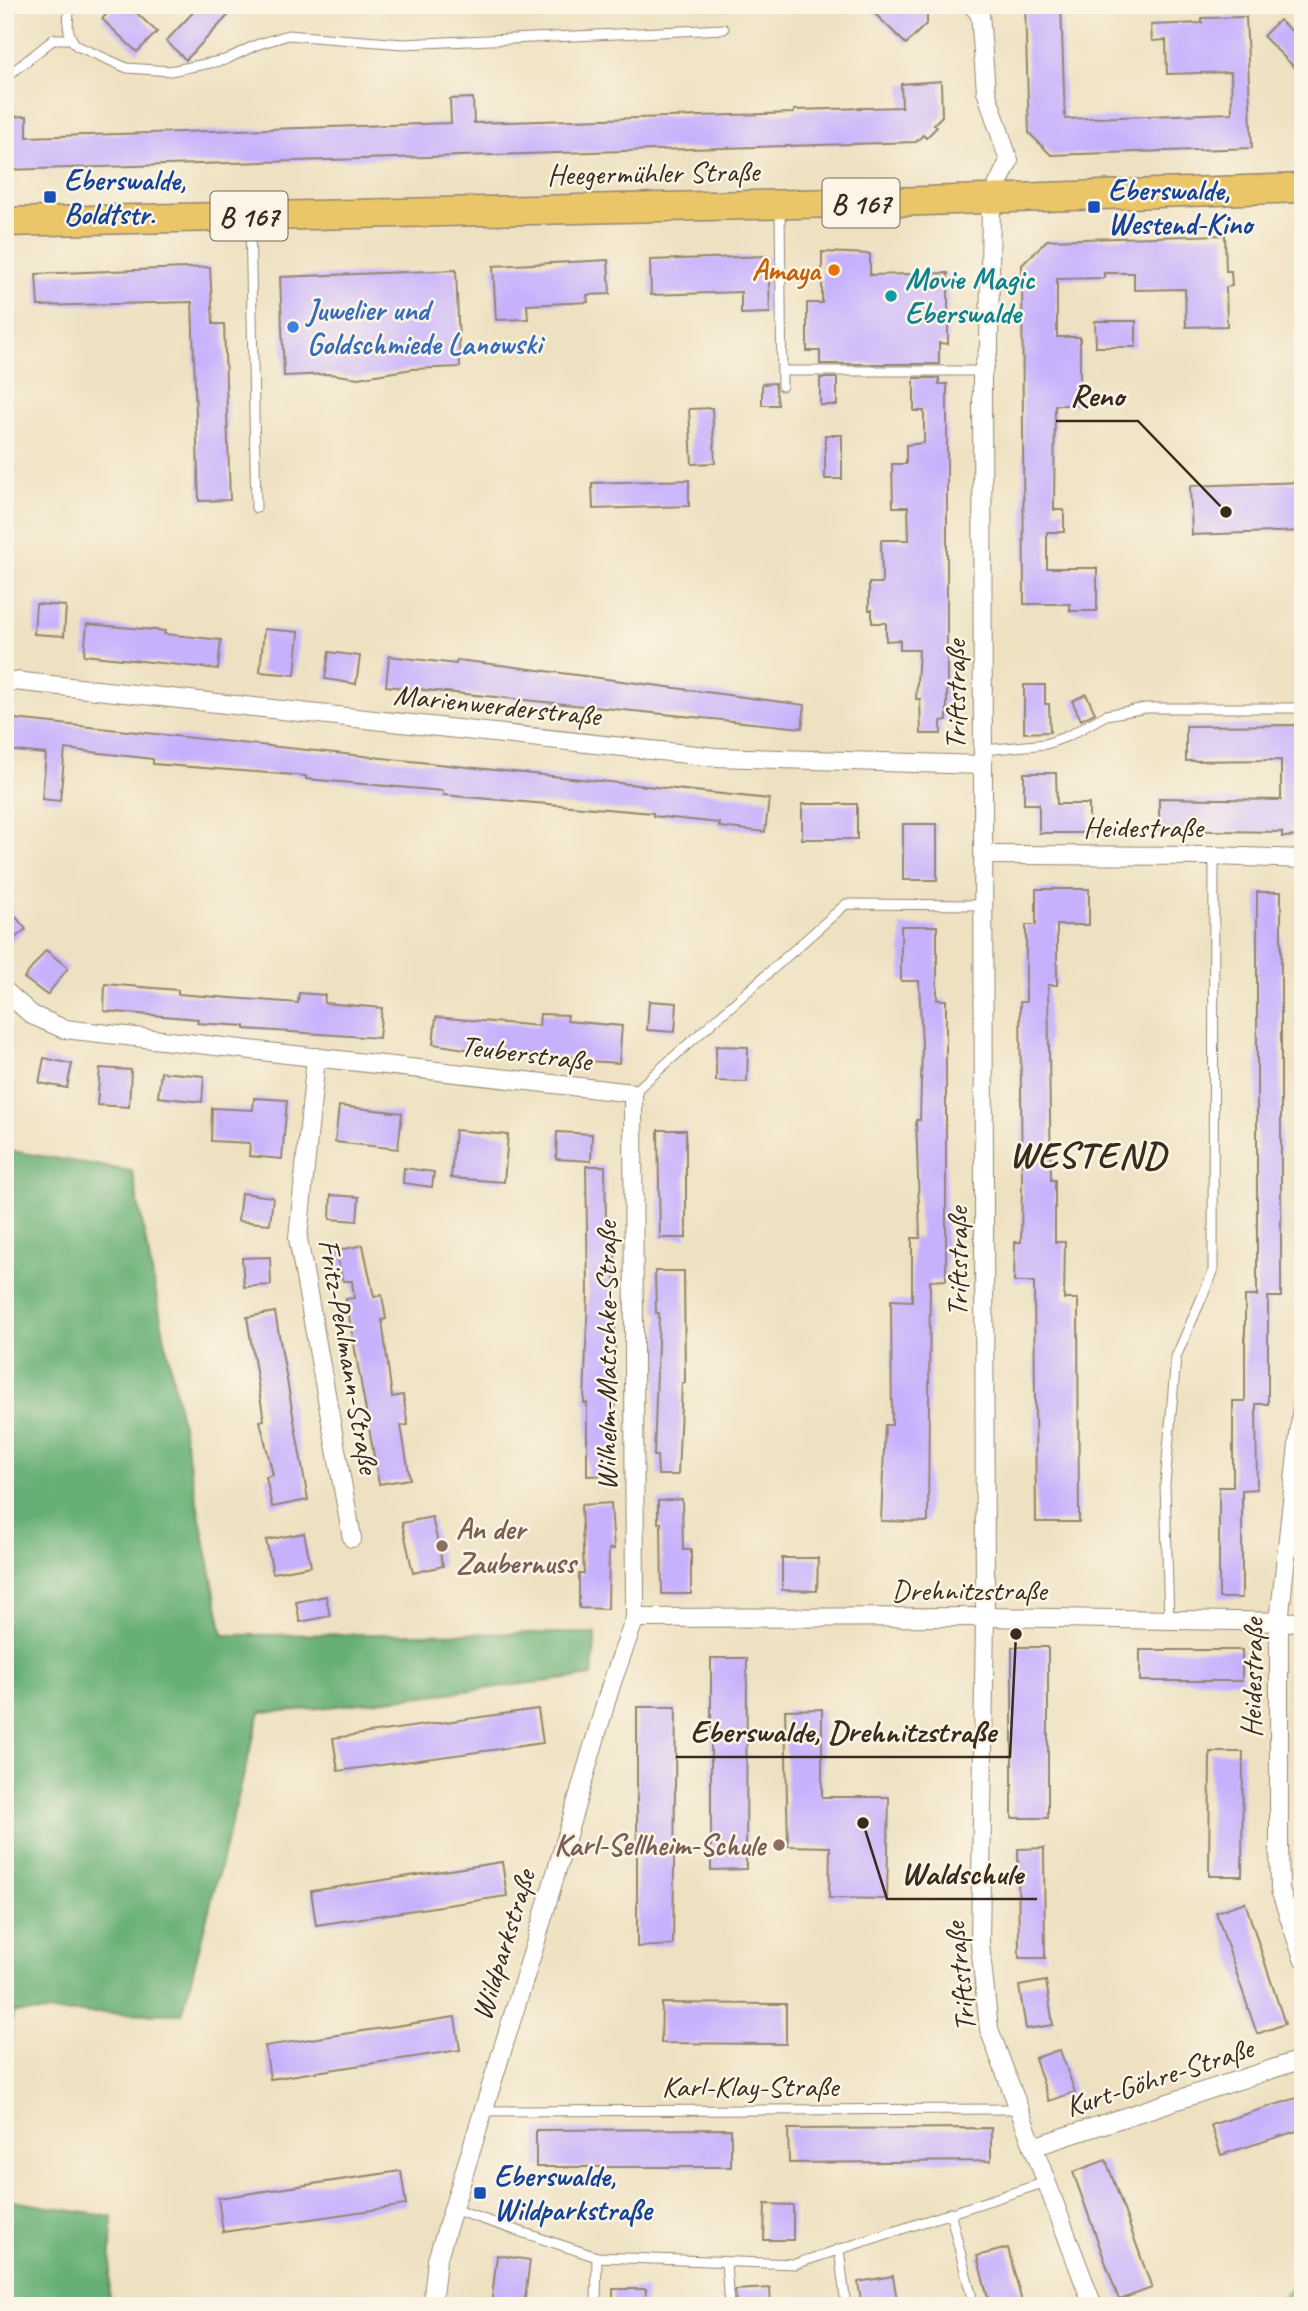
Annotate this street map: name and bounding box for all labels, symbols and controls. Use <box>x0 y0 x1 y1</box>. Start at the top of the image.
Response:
street label: Heegermühler Straße <box>547 152 762 194</box>
place label: Eberswalde, Boldtstr. <box>64 161 186 233</box>
place label: Eberswalde, Westend-Kino <box>1108 171 1255 243</box>
road number: B 167 <box>822 178 900 228</box>
marker: Eberswalde, Boldtstr. <box>42 189 58 205</box>
road number: B 167 <box>210 192 288 241</box>
marker: Eberswalde, Westend-Kino <box>1086 199 1102 215</box>
place label: Amaya <box>752 251 823 290</box>
place label: Movie Magic Eberswalde <box>905 260 1036 332</box>
marker: Amaya <box>826 262 842 278</box>
marker: Movie Magic Eberswalde <box>883 288 899 304</box>
place label: Juwelier und Goldschmiede Lanowski <box>305 291 546 363</box>
marker: Juwelier und Goldschmiede Lanowski <box>285 319 301 335</box>
callout: Reno <box>1056 368 1138 421</box>
text: Reno <box>1070 375 1127 416</box>
street label: Triftstraße <box>936 638 974 750</box>
street label: Marienwerderstraße <box>392 675 605 735</box>
street label: Heidestraße <box>1083 808 1205 846</box>
street label: Teuberstraße <box>459 1026 596 1080</box>
district label: WESTEND <box>1009 1131 1169 1178</box>
street label: Triftstraße <box>938 1205 976 1317</box>
street label: Wilhelm-Matschke-Straße <box>587 1219 625 1491</box>
street label: Fritz-Pehlmann-Straße <box>310 1236 389 1478</box>
place label: An der Zaubernuss <box>456 1510 579 1582</box>
marker: An der Zaubernuss <box>434 1538 450 1554</box>
street label: Drehnitzstraße <box>891 1571 1049 1609</box>
street label: Heidestraße <box>1232 1616 1272 1738</box>
callout: Eberswalde, Drehnitzstraße <box>676 1704 1010 1757</box>
text: Eberswalde, Drehnitzstraße <box>690 1711 999 1752</box>
place label: Karl-Sellheim-Schule <box>554 1826 767 1864</box>
marker: Karl-Sellheim-Schule <box>771 1837 787 1853</box>
callout: Waldschule <box>887 1846 1037 1899</box>
text: Waldschule <box>901 1853 1025 1894</box>
street label: Wildparkstraße <box>462 1863 544 2025</box>
street label: Triftstraße <box>935 1918 985 2034</box>
street label: Kurt-Göhre-Straße <box>1060 2028 1260 2125</box>
street label: Karl-Klay-Straße <box>662 2067 841 2105</box>
place label: Eberswalde, Wildparkstraße <box>494 2157 654 2229</box>
marker: Eberswalde, Wildparkstraße <box>472 2185 488 2201</box>

